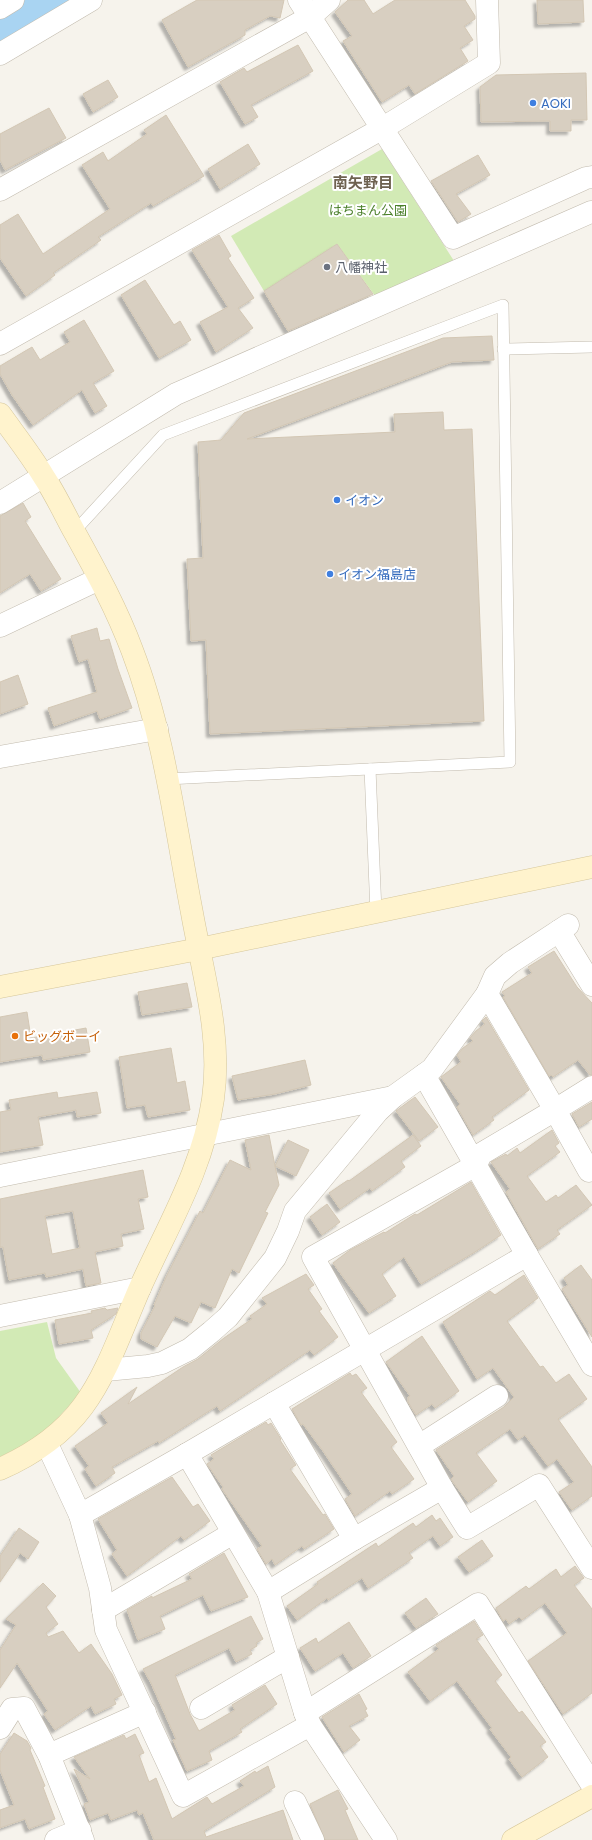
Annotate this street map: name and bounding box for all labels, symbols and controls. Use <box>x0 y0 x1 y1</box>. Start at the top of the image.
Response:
place label: AOKI <box>541 94 571 113</box>
marker: AOKI <box>528 98 538 108</box>
district label: 南矢野目 <box>333 172 393 193</box>
park label: はちまん公園 <box>329 201 407 220</box>
place label: 八幡神社 <box>335 258 387 277</box>
marker: 八幡神社 <box>322 262 332 272</box>
place label: イオン <box>345 491 384 510</box>
marker: イオン <box>332 495 342 505</box>
place label: イオン福島店 <box>338 565 416 584</box>
marker: イオン福島店 <box>325 569 335 579</box>
place label: ビッグボーイ <box>23 1027 101 1046</box>
marker: ビッグボーイ <box>10 1031 20 1041</box>

